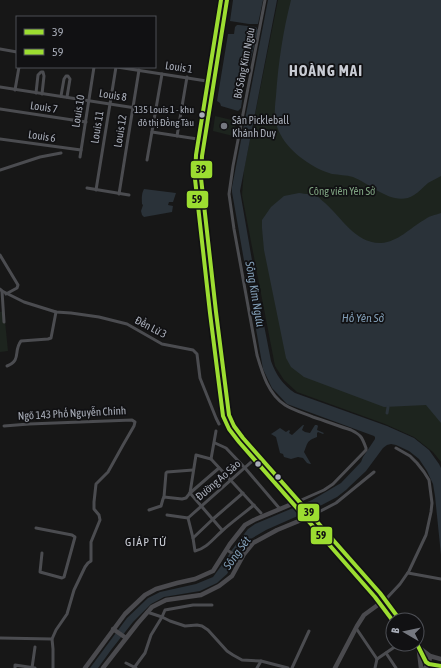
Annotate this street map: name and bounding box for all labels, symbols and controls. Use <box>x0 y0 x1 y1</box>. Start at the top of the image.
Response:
legend <box>16 16 156 68</box>
text: 39 <box>52 25 64 39</box>
street label: Bờ Sông Kim Ngưu <box>231 26 257 100</box>
text: 59 <box>52 45 64 59</box>
street label: Louis 1 <box>164 59 194 75</box>
district label: HOÀNG MAI <box>289 62 363 79</box>
street label: Louis 8 <box>98 87 128 103</box>
street label: Louis 10 <box>69 94 87 128</box>
street label: Louis 7 <box>29 99 59 115</box>
place label: 135 Louis 1 - khu đô thị Đồng Tàu <box>134 104 194 128</box>
street label: Louis 11 <box>88 110 106 144</box>
marker: 135 Louis 1 - khu đô thị Đồng Tàu <box>197 110 207 120</box>
street label: Louis 12 <box>111 114 129 148</box>
place label: Sân Pickleball Khánh Duy <box>232 114 289 139</box>
marker: Sân Pickleball Khánh Duy <box>219 121 229 131</box>
street label: Louis 6 <box>27 128 57 144</box>
line badge: 39 <box>190 160 213 179</box>
text: 39 <box>196 163 206 175</box>
park label: Công viên Yên Sở <box>309 185 375 197</box>
line badge: 59 <box>186 190 209 209</box>
text: 59 <box>192 193 202 205</box>
water label: Sông Kim Ngưu <box>242 259 268 328</box>
water label: Hồ Yên Sở <box>342 311 385 325</box>
street label: Đền Lừ 3 <box>133 314 169 340</box>
street label: Ngõ 143 Phố Nguyễn Chính <box>18 404 126 422</box>
street label: Đường Ao Sào <box>193 457 243 503</box>
unlabelled marker <box>253 459 263 469</box>
unlabelled marker <box>273 472 283 482</box>
line badge: 39 <box>297 503 320 522</box>
text: 39 <box>304 506 314 518</box>
line badge: 59 <box>310 526 333 545</box>
text: 59 <box>316 529 326 541</box>
water label: Sông Sét <box>220 533 254 573</box>
district label: GIÁP TỨ <box>125 535 167 549</box>
north arrow <box>385 612 425 652</box>
text: B <box>389 626 402 634</box>

